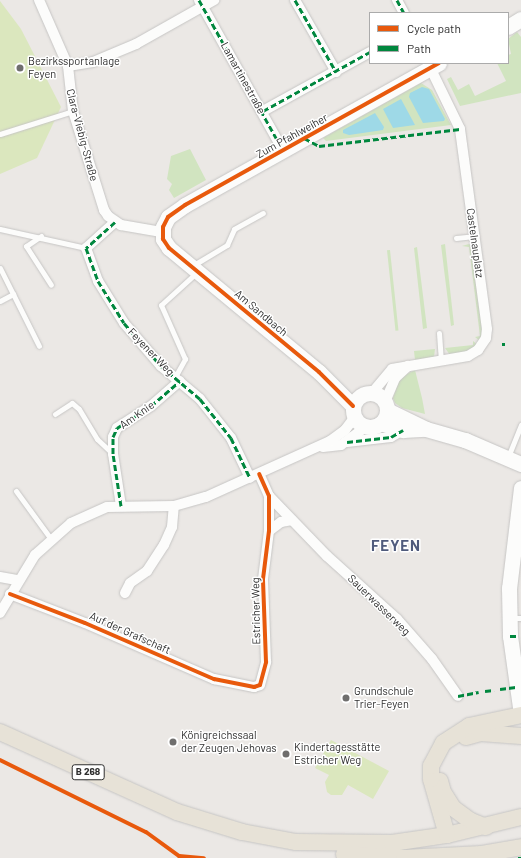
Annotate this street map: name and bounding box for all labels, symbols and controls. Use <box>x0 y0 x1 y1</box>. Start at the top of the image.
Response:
legend <box>369 12 509 64</box>
text: Cycle path <box>407 21 461 35</box>
street label: Lamartinestraße <box>218 40 268 116</box>
text: Path <box>407 41 431 55</box>
place label: Bezirkssportanlage Feyen <box>28 55 120 81</box>
marker: Bezirkssportanlage Feyen <box>15 63 25 73</box>
street label: Clara-Viebig-Straße <box>63 87 101 183</box>
street label: Zum Pfahlweiher <box>254 111 330 161</box>
street label: Castelnauplatz <box>464 207 486 279</box>
street label: Am Sandbach <box>232 287 290 339</box>
street label: Feyener Weg <box>125 325 177 379</box>
street label: Am Knie <box>117 398 157 432</box>
district label: FEYEN <box>371 537 421 555</box>
street label: Sauerwasserweg <box>345 572 413 638</box>
street label: Estricher Weg <box>249 577 263 645</box>
street label: Auf der Grafschaft <box>87 609 173 657</box>
place label: Grundschule Trier-Feyen <box>354 685 414 711</box>
marker: Grundschule Trier-Feyen <box>341 693 351 703</box>
place label: Königreichssaal der Zeugen Jehovas <box>181 729 277 755</box>
marker: Königreichssaal der Zeugen Jehovas <box>168 737 178 747</box>
place label: Kindertagesstätte Estricher Weg <box>294 741 380 767</box>
marker: Kindertagesstätte Estricher Weg <box>281 749 291 759</box>
road number: B 268 <box>71 764 105 780</box>

